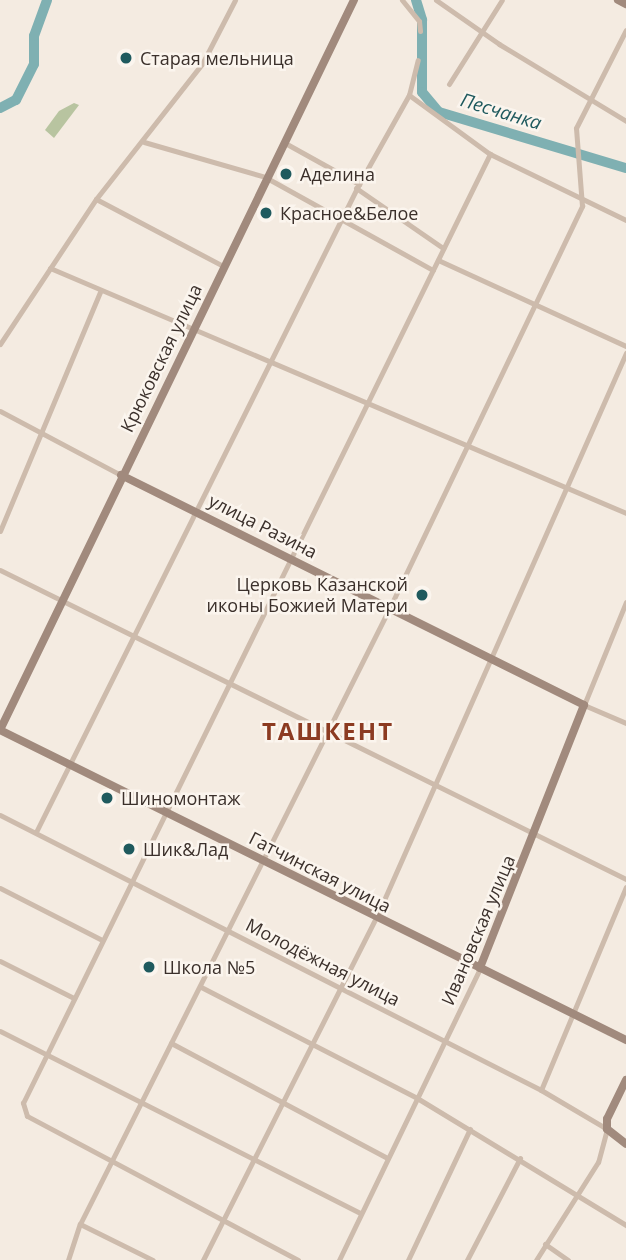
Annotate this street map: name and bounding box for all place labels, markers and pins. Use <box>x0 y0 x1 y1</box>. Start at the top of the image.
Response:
place label: Старая мельница <box>140 47 294 69</box>
marker: Старая мельница <box>118 50 134 66</box>
place label: Аделина <box>300 163 375 185</box>
marker: Аделина <box>278 166 294 182</box>
place label: Красное&Белое <box>280 202 418 224</box>
marker: Красное&Белое <box>258 205 274 221</box>
place label: Церковь Казанской иконы Божией Матери <box>207 574 408 616</box>
marker: Церковь Казанской иконы Божией Матери <box>414 587 430 603</box>
place label: Шиномонтаж <box>121 787 240 809</box>
marker: Шиномонтаж <box>99 790 115 806</box>
place label: Шик&Лад <box>143 838 228 860</box>
marker: Шик&Лад <box>121 841 137 857</box>
place label: Школа №5 <box>163 956 255 978</box>
marker: Школа №5 <box>141 959 157 975</box>

